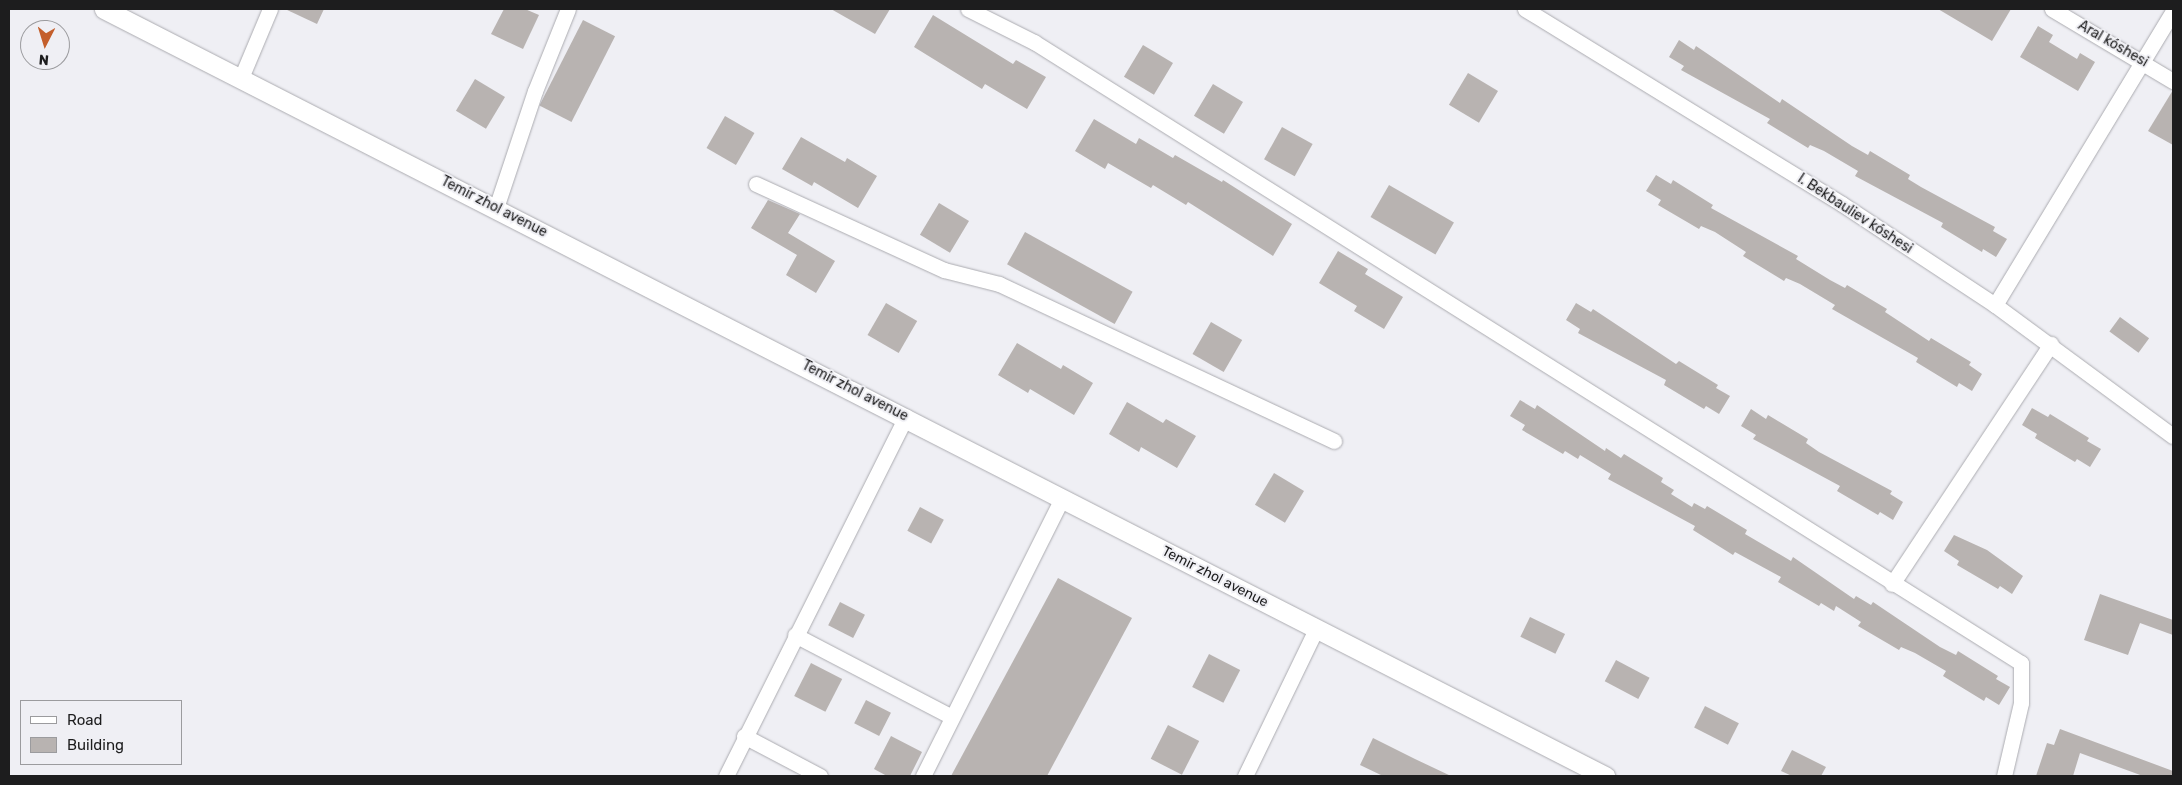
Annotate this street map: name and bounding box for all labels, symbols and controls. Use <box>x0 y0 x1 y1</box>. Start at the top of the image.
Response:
street label: Aral kóshesi <box>2075 17 2151 71</box>
north arrow <box>20 20 70 70</box>
text: N <box>38 51 50 68</box>
street label: I. Bekbauliev kóshesi <box>1794 170 1916 258</box>
street label: Temir zhol avenue <box>438 173 550 241</box>
street label: Temir zhol avenue <box>799 357 911 425</box>
street label: Temir zhol avenue <box>1159 543 1271 611</box>
legend <box>20 700 182 765</box>
text: Road <box>67 711 103 729</box>
text: Building <box>67 736 124 754</box>

